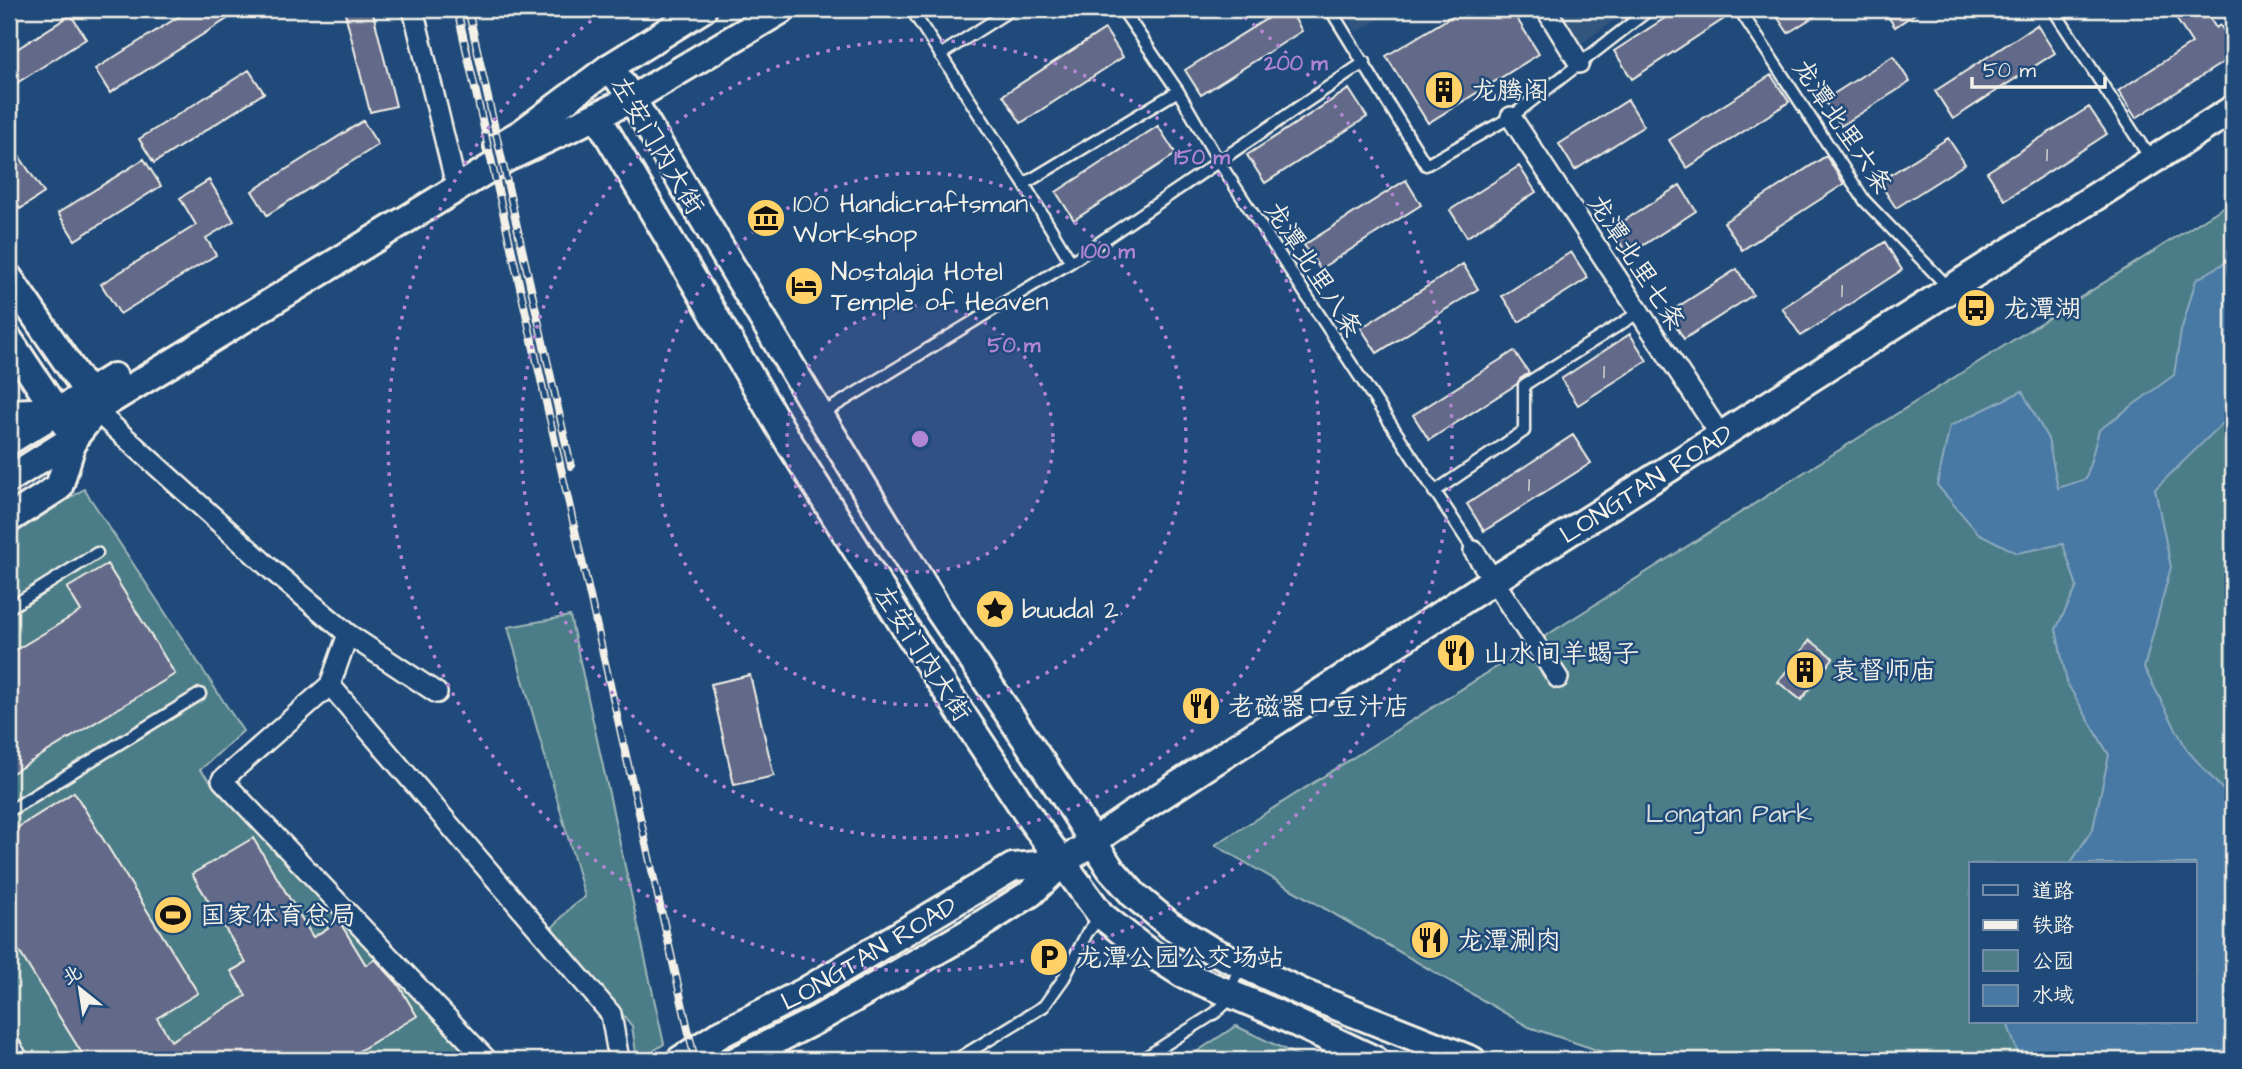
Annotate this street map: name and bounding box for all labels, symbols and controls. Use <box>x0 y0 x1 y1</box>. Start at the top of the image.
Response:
scale bar <box>1972 46 2106 90</box>
text: 200 m <box>1263 49 1328 78</box>
street label: 龙潭北里六条 <box>1784 52 1901 201</box>
text: 50 m <box>1983 56 2037 85</box>
street label: 左安门内大街 <box>602 69 713 222</box>
building icon: 龙腾阁 <box>1423 69 1465 111</box>
place label: 龙腾阁 <box>1471 73 1549 109</box>
house number: 1 <box>2046 138 2049 170</box>
text: 150 m <box>1174 143 1230 172</box>
place label: 100 Handicraftsman Workshop <box>793 186 1028 252</box>
street label: 龙潭北里七条 <box>1579 187 1694 338</box>
street label: 龙潭北里八条 <box>1256 194 1371 345</box>
museum icon: 100 Handicraftsman Workshop <box>745 197 787 239</box>
text: 100 m <box>1081 237 1136 266</box>
place label: Nostalgia Hotel Temple of Heaven <box>831 254 1049 320</box>
hotel icon: Nostalgia Hotel Temple of Heaven <box>783 265 825 307</box>
house number: 1 <box>1841 274 1844 306</box>
bus stop icon: 龙潭湖 <box>1955 287 1997 329</box>
place label: 龙潭湖 <box>2003 291 2081 327</box>
text: 50 m <box>988 331 1041 360</box>
house number: 1 <box>1603 355 1606 387</box>
street label: LONGTAN ROAD <box>1553 415 1740 553</box>
centre of rings <box>908 427 932 451</box>
house number: 1 <box>1528 468 1531 500</box>
street label: 左安门内大街 <box>865 578 980 729</box>
place icon: buudal 2 <box>974 588 1016 630</box>
place label: buudal 2 <box>1022 592 1119 628</box>
restaurant icon: 山水间羊蝎子 <box>1435 632 1477 674</box>
place label: 山水间羊蝎子 <box>1483 636 1639 672</box>
building icon: 袁督师庙 <box>1784 649 1826 691</box>
place label: 袁督师庙 <box>1832 653 1936 689</box>
restaurant icon: 老磁器口豆汁店 <box>1180 685 1222 727</box>
place label: 老磁器口豆汁店 <box>1228 689 1410 725</box>
park label: Longtan Park <box>1646 796 1812 834</box>
legend <box>1969 862 2196 1024</box>
text: 道路 <box>2032 877 2074 906</box>
street label: LONGTAN ROAD <box>775 888 964 1020</box>
sports icon: 国家体育总局 <box>152 894 194 936</box>
place label: 国家体育总局 <box>200 898 356 934</box>
text: 铁路 <box>2032 911 2074 940</box>
restaurant icon: 龙潭涮肉 <box>1409 919 1451 961</box>
place label: 龙潭涮肉 <box>1457 923 1561 959</box>
parking icon: 龙潭公园公交场站 <box>1028 936 1070 978</box>
place label: 龙潭公园公交场站 <box>1076 940 1284 976</box>
text: 公园 <box>2032 947 2074 976</box>
north arrow <box>46 954 116 1024</box>
text: 北 <box>57 959 87 992</box>
text: 水域 <box>2032 981 2074 1010</box>

